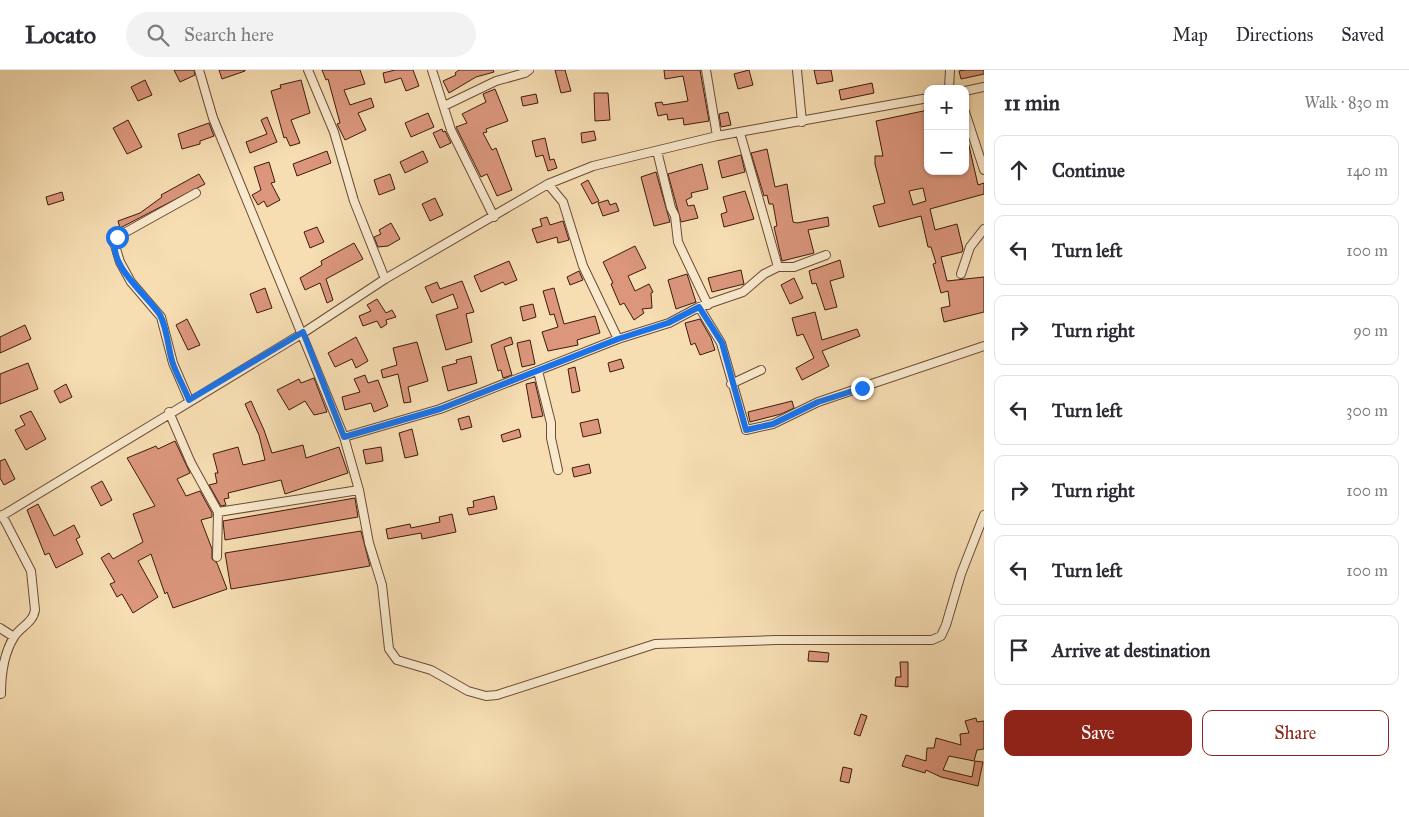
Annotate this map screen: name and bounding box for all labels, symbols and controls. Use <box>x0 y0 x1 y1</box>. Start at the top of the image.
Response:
search box <box>126 12 476 57</box>
text: Locato <box>25 20 96 50</box>
icon: search <box>144 21 172 49</box>
text: Search here <box>184 23 274 46</box>
text: Map <box>1172 24 1208 46</box>
text: Directions <box>1236 24 1313 46</box>
text: Saved <box>1341 24 1384 46</box>
map controls <box>924 85 969 175</box>
button: + <box>924 85 969 130</box>
text: 11 min <box>1004 90 1060 116</box>
text: Walk · 830 m <box>1305 93 1389 112</box>
button: − <box>924 130 969 175</box>
icon: ahead <box>1005 156 1033 184</box>
text: Continue <box>1052 159 1125 182</box>
text: 140 m <box>1347 161 1388 180</box>
route start <box>106 226 129 249</box>
icon: left <box>1005 236 1033 264</box>
text: Turn left <box>1052 239 1122 262</box>
text: 100 m <box>1346 241 1388 260</box>
icon: right <box>1005 316 1033 344</box>
text: Turn right <box>1052 319 1135 342</box>
text: 90 m <box>1353 321 1388 340</box>
route end <box>851 377 874 400</box>
icon: left <box>1005 396 1033 424</box>
text: Turn left <box>1052 399 1122 422</box>
text: 300 m <box>1346 401 1388 420</box>
icon: right <box>1005 476 1033 504</box>
text: Turn right <box>1052 479 1135 502</box>
text: 100 m <box>1346 481 1388 500</box>
icon: left <box>1005 556 1033 584</box>
text: Turn left <box>1052 559 1122 582</box>
text: 100 m <box>1346 561 1388 580</box>
icon: arrive <box>1005 636 1033 664</box>
text: Arrive at destination <box>1052 639 1210 662</box>
button: Save <box>1004 710 1192 756</box>
button: Share <box>1202 710 1389 756</box>

